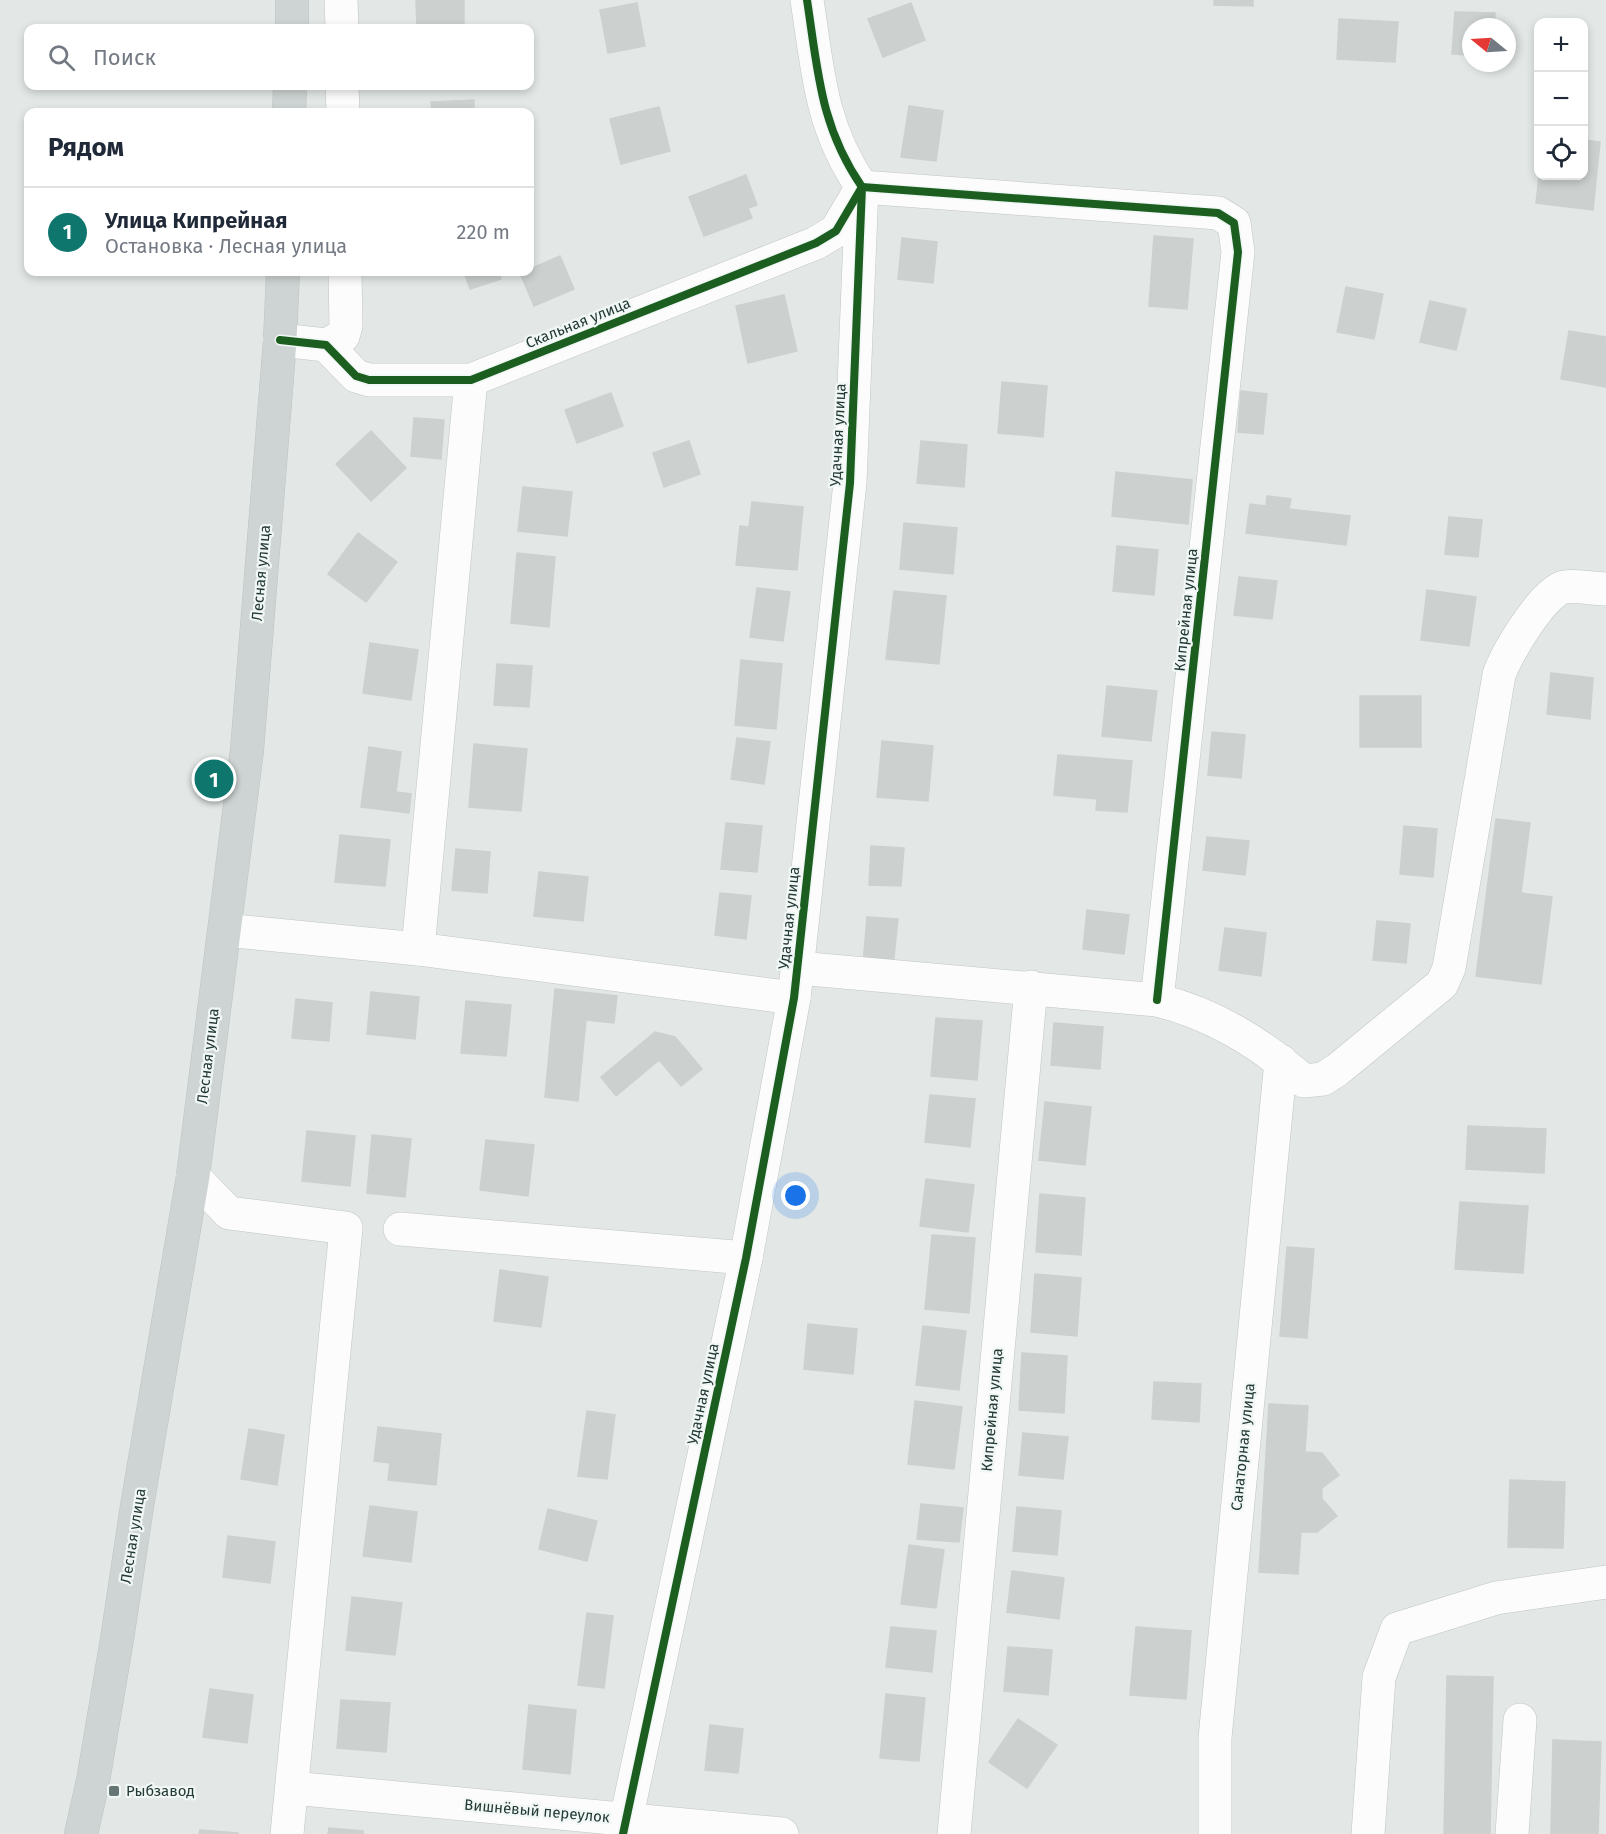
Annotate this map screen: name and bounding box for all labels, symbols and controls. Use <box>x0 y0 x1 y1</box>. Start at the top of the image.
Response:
north arrow <box>1462 18 1516 72</box>
map controls <box>1534 18 1588 180</box>
button: + <box>1534 18 1588 72</box>
search box <box>24 24 534 90</box>
icon: search <box>45 41 78 74</box>
text: Поиск <box>93 44 156 71</box>
button: − <box>1534 72 1588 126</box>
button: locate <box>1534 126 1588 180</box>
text: Рядом <box>48 132 124 163</box>
text: Улица Кипрейная <box>105 207 288 234</box>
text: 1 <box>63 220 72 244</box>
text: 220 m <box>457 220 510 244</box>
text: Остановка · Лесная улица <box>105 234 347 258</box>
street label: Скальная улица <box>523 294 633 352</box>
street label: Удачная улица <box>826 383 850 487</box>
street label: Лесная улица <box>248 524 274 622</box>
street label: Кипрейная улица <box>1171 547 1201 673</box>
pin: 1 <box>194 756 234 802</box>
street label: Удачная улица <box>775 866 803 970</box>
street label: Лесная улица <box>193 1007 223 1105</box>
your location <box>781 1181 810 1210</box>
street label: Удачная улица <box>683 1342 723 1446</box>
street label: Кипрейная улица <box>978 1348 1006 1472</box>
street label: Санаторная улица <box>1227 1382 1259 1512</box>
street label: Лесная улица <box>117 1487 149 1585</box>
place label: Рыбзавод <box>126 1782 195 1800</box>
marker: Рыбзавод <box>107 1784 121 1798</box>
street label: Вишнёвый переулок <box>463 1796 611 1826</box>

